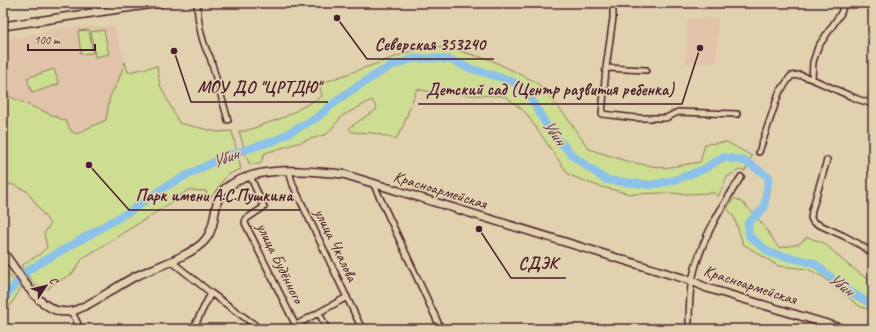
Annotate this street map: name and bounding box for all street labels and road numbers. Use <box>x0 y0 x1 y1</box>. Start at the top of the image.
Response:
street label: Красноармейская <box>391 166 490 214</box>
street label: улица Чкалова <box>309 204 363 286</box>
street label: улица Будённого <box>251 219 309 309</box>
street label: Красноармейская <box>701 261 800 310</box>

